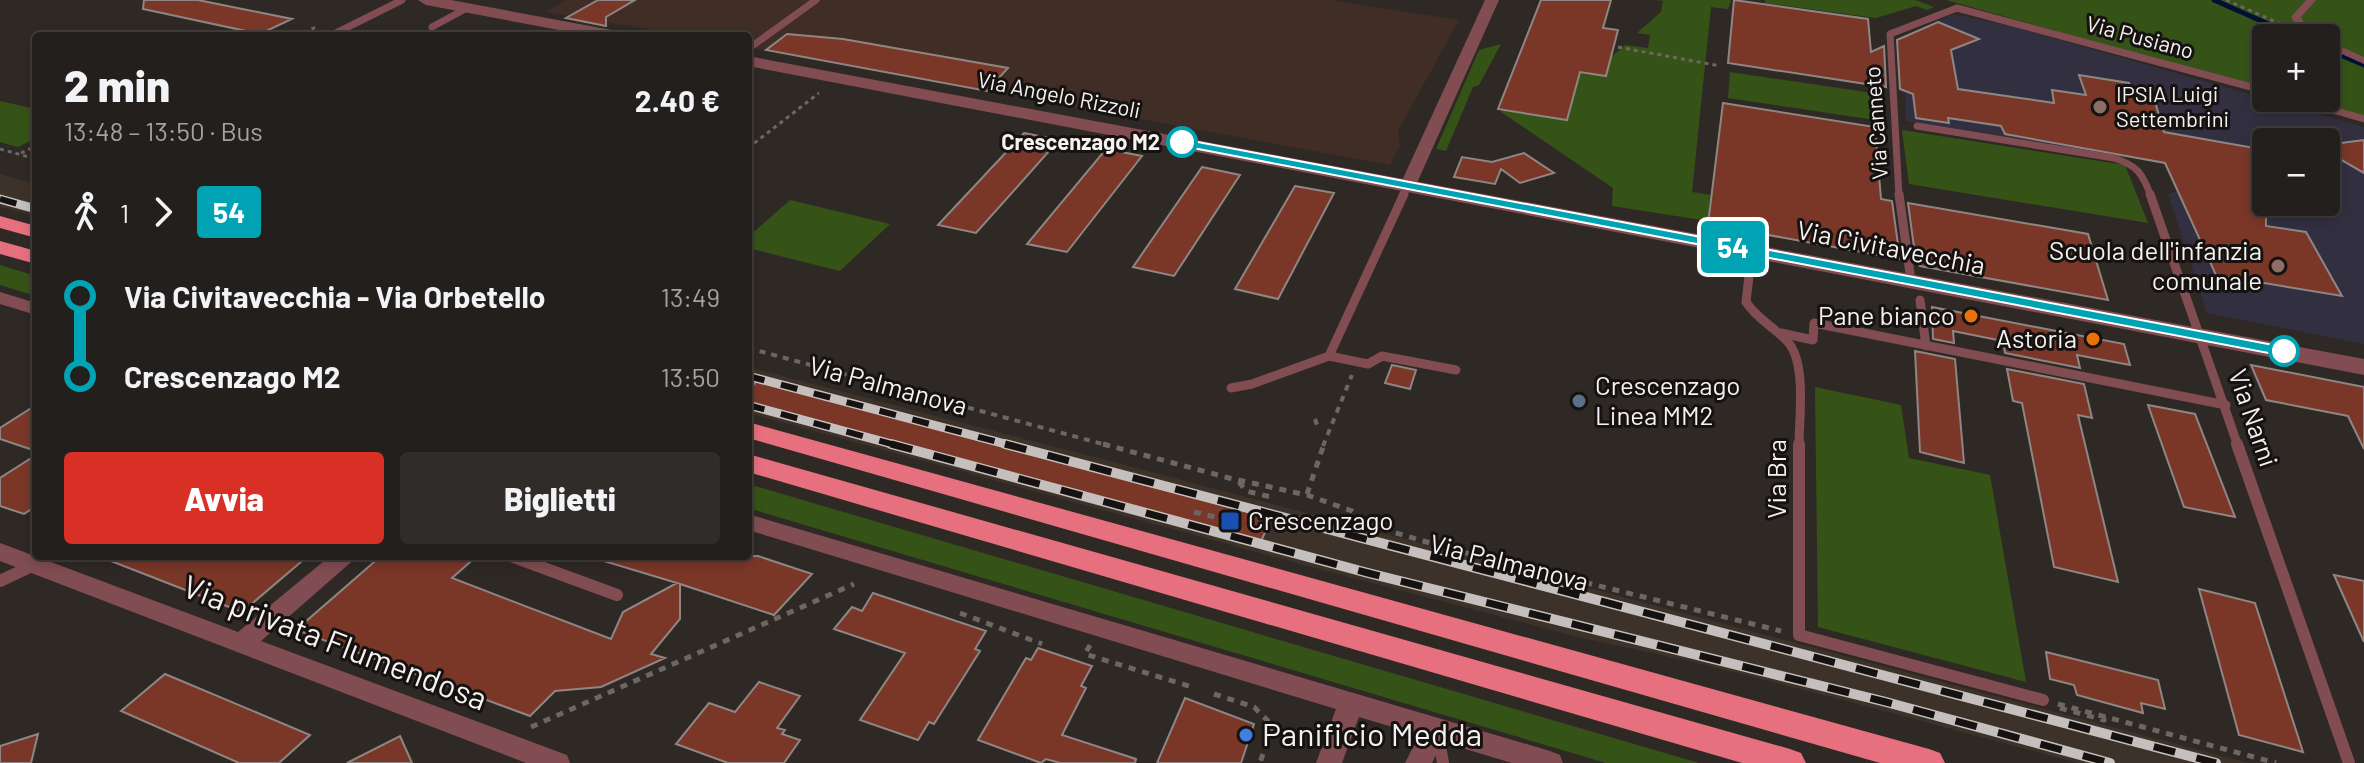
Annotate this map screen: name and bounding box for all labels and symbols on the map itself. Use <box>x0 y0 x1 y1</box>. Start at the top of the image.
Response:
street label: Via Pusiano <box>2084 9 2197 63</box>
street label: Via Angelo Rizzoli <box>975 65 1143 123</box>
street label: Via Canneto <box>1858 66 1892 181</box>
place label: IPSIA Luigi Settembrini <box>2116 80 2229 131</box>
marker: IPSIA Luigi Settembrini <box>2091 98 2109 116</box>
marker: Crescenzago M2 <box>1167 127 1197 157</box>
place label: Crescenzago M2 <box>1001 128 1160 154</box>
street label: Via Civitavecchia <box>1795 213 1988 280</box>
line badge: 54 <box>1697 221 1769 273</box>
place label: Scuola dell'infanzia comunale <box>2049 234 2262 295</box>
marker: Scuola dell'infanzia comunale <box>2269 257 2287 275</box>
place label: Pane bianco <box>1818 299 1955 330</box>
marker: Pane bianco <box>1962 307 1980 325</box>
place label: Astoria <box>1996 322 2077 353</box>
marker: Astoria <box>2084 330 2102 348</box>
unlabelled marker <box>2269 336 2299 366</box>
street label: Via Palmanova <box>806 349 971 421</box>
street label: Via Narni <box>2223 365 2286 470</box>
place label: Crescenzago Linea MM2 <box>1595 369 1741 430</box>
marker: Crescenzago Linea MM2 <box>1570 392 1588 410</box>
street label: Via Bra <box>1760 439 1791 519</box>
place label: Crescenzago <box>1248 504 1394 535</box>
marker: Crescenzago <box>1219 510 1241 532</box>
street label: Via Palmanova <box>1427 527 1592 596</box>
street label: Via privata Flumendosa <box>178 566 493 717</box>
place label: Panificio Medda <box>1262 714 1482 752</box>
marker: Panificio Medda <box>1237 726 1255 744</box>

